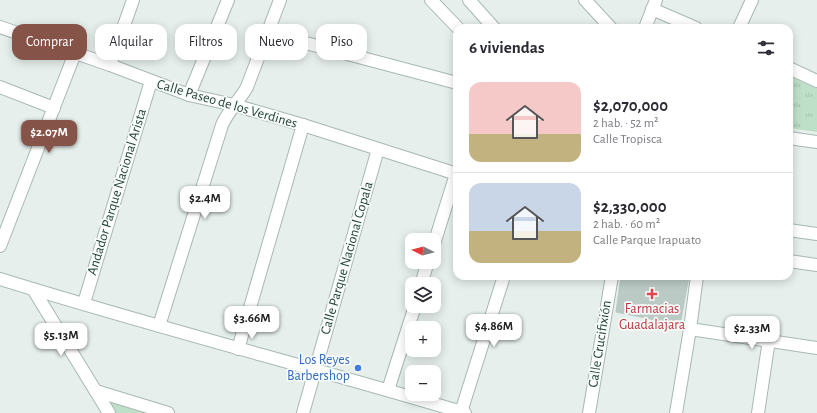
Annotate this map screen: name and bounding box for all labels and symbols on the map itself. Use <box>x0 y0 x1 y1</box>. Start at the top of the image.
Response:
street label: Calle Paseo de los Verdines <box>155 77 299 131</box>
street label: Andador Parque Nacional Arista <box>85 107 149 277</box>
pin: $2.07M <box>16 120 82 154</box>
street label: Calle Parque Nacional Copala <box>318 179 376 336</box>
pin: $2.4M <box>177 186 233 220</box>
north arrow <box>405 233 441 269</box>
marker: Farmacias Guadalajara <box>647 289 657 299</box>
street label: Calle Crucifixión <box>586 299 614 389</box>
place label: Farmacias Guadalajara <box>619 302 686 332</box>
pin: $3.66M <box>219 306 285 340</box>
pin: $4.86M <box>461 314 527 348</box>
pin: $2.33M <box>719 316 785 350</box>
pin: $5.13M <box>28 323 94 357</box>
place label: Los Reyes Barbershop <box>287 353 350 383</box>
marker: Los Reyes Barbershop <box>353 363 363 373</box>

